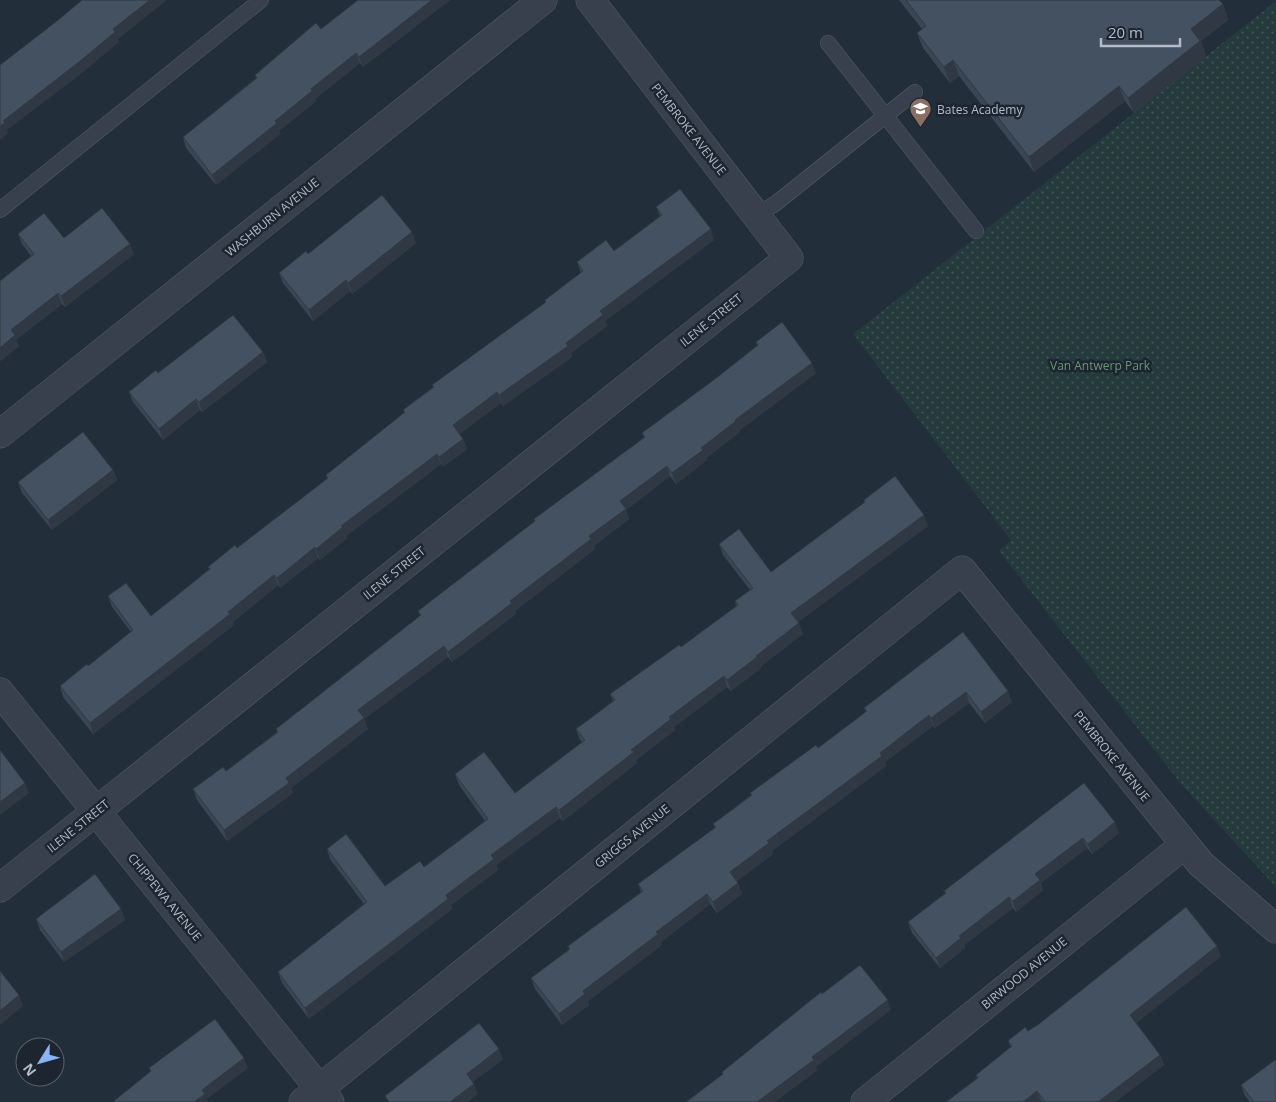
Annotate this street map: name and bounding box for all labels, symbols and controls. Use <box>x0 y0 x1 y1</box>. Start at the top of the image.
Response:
scale bar <box>1101 15 1180 47</box>
text: 20 m <box>1108 22 1143 42</box>
street label: PEMBROKE AVENUE <box>648 80 730 178</box>
school or university icon: Bates Academy <box>909 97 933 128</box>
place label: Bates Academy <box>937 101 1023 118</box>
street label: WASHBURN AVENUE <box>222 174 322 260</box>
street label: ILENE STREET <box>676 289 746 350</box>
park label: Van Antwerp Park <box>1050 357 1151 374</box>
street label: ILENE STREET <box>359 542 429 603</box>
street label: PEMBROKE AVENUE <box>1070 707 1154 805</box>
street label: ILENE STREET <box>43 795 113 856</box>
street label: GRIGGS AVENUE <box>591 800 673 872</box>
street label: CHIPPEWA AVENUE <box>124 849 206 945</box>
street label: BIRWOOD AVENUE <box>977 933 1071 1013</box>
north arrow <box>15 1037 65 1087</box>
text: N <box>18 1060 40 1080</box>

